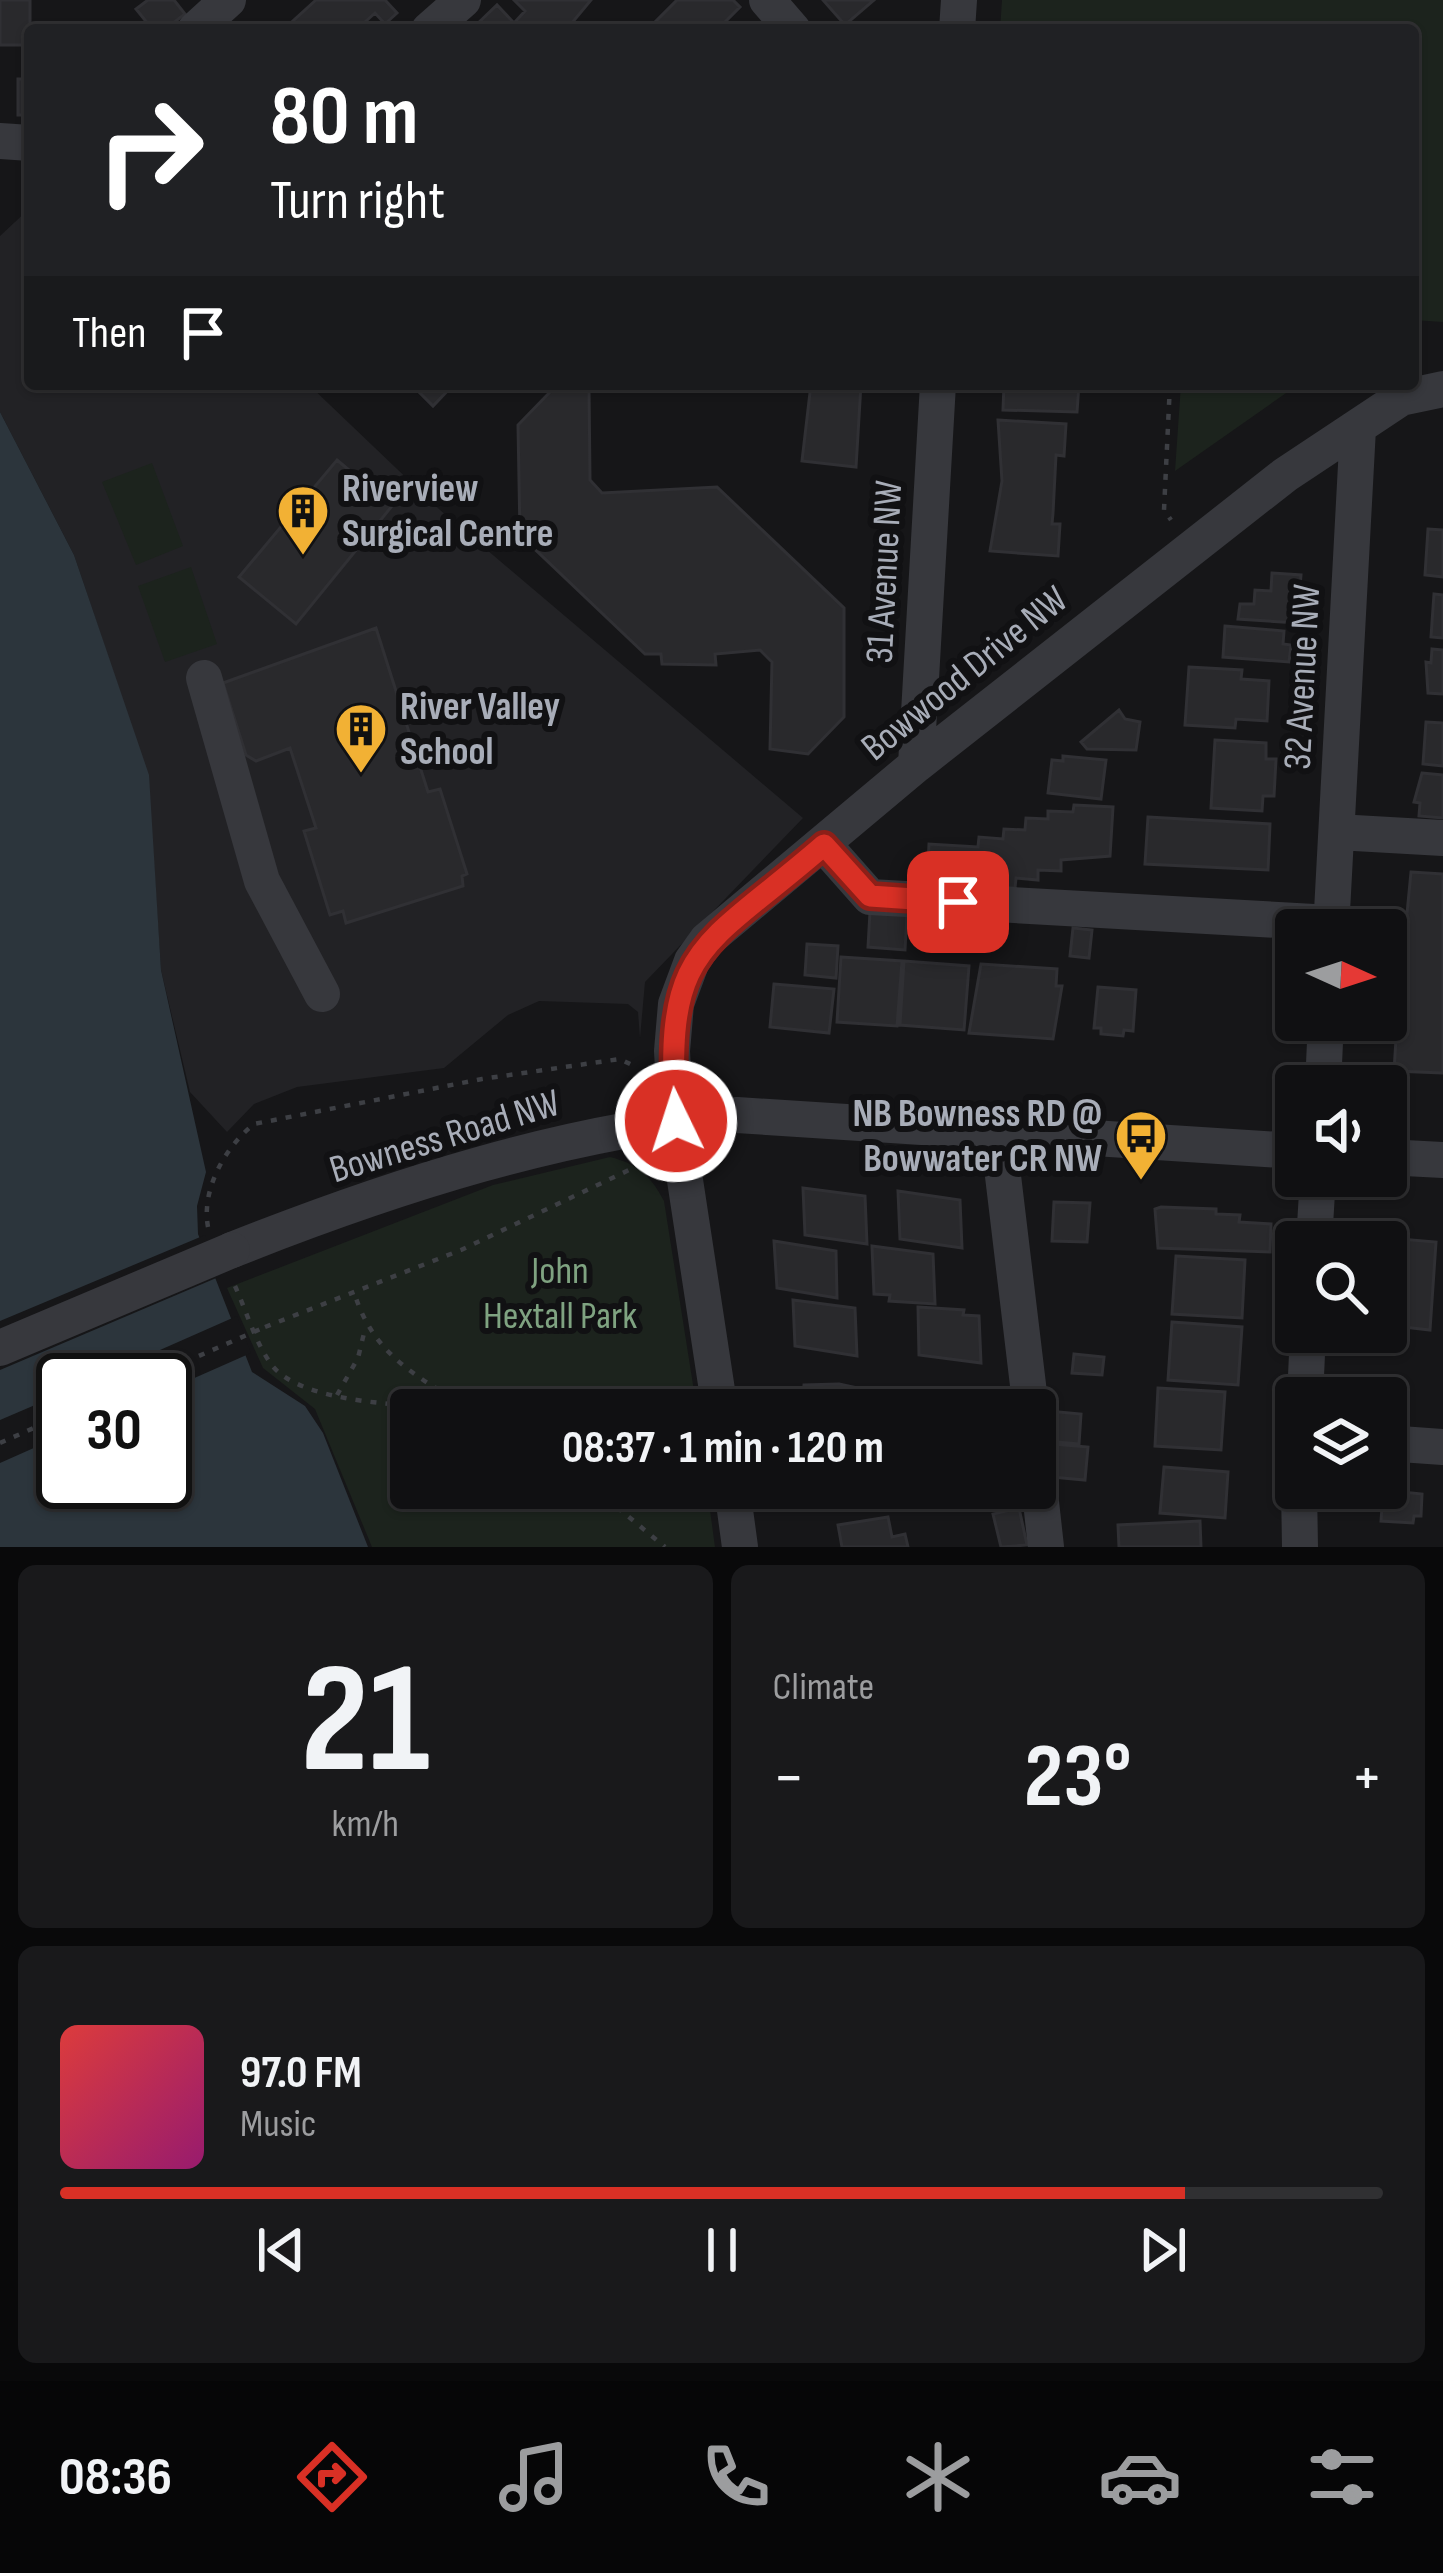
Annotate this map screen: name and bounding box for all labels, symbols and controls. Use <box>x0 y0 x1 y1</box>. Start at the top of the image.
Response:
text: 80 m <box>270 67 418 168</box>
icon: right <box>72 72 228 228</box>
text: Turn right <box>270 169 445 234</box>
icon: arrive <box>170 300 236 366</box>
text: Then <box>72 306 146 361</box>
place label: Riverview Surgical Centre <box>342 466 553 558</box>
street label: 31 Avenue NW <box>857 479 913 665</box>
building icon: Riverview Surgical Centre <box>275 483 331 557</box>
street label: Bowwood Drive NW <box>853 577 1077 771</box>
street label: 32 Avenue NW <box>1275 583 1331 771</box>
place label: River Valley School <box>400 684 560 776</box>
building icon: River Valley School <box>333 701 389 775</box>
pin <box>907 851 1009 953</box>
icon: arrive <box>925 869 991 935</box>
north arrow <box>1275 909 1407 1041</box>
map controls <box>1275 909 1407 1509</box>
position arrow <box>613 1058 739 1184</box>
button: sound <box>1275 1065 1407 1197</box>
street label: Bowness Road NW <box>324 1080 566 1194</box>
place label: NB Bowness RD @ Bowwater CR NW <box>852 1091 1102 1183</box>
bus stop icon: NB Bowness RD @ Bowwater CR NW <box>1113 1108 1169 1182</box>
button: search <box>1275 1221 1407 1353</box>
park label: John Hextall Park <box>483 1248 637 1340</box>
speed limit sign: 30 <box>36 1353 192 1509</box>
button: layers <box>1275 1377 1407 1509</box>
text: 08:37 · 1 min · 120 m <box>562 1421 884 1476</box>
text: 21 <box>300 1629 430 1816</box>
text: Climate <box>773 1664 874 1711</box>
text: 23° <box>1024 1724 1132 1832</box>
text: − <box>773 1739 805 1818</box>
text: + <box>1351 1739 1383 1818</box>
text: km/h <box>332 1801 399 1848</box>
text: 97.0 FM <box>240 2046 362 2101</box>
text: Music <box>240 2101 316 2148</box>
icon: previous <box>248 2217 314 2283</box>
icon: pause <box>689 2217 755 2283</box>
icon: next <box>1130 2217 1196 2283</box>
icon: directions <box>290 2435 374 2519</box>
icon: music <box>492 2435 576 2519</box>
icon: phone <box>694 2435 778 2519</box>
icon: climate <box>896 2435 980 2519</box>
icon: car <box>1098 2435 1182 2519</box>
icon: filters <box>1300 2435 1384 2519</box>
text: 08:36 <box>59 2445 172 2510</box>

